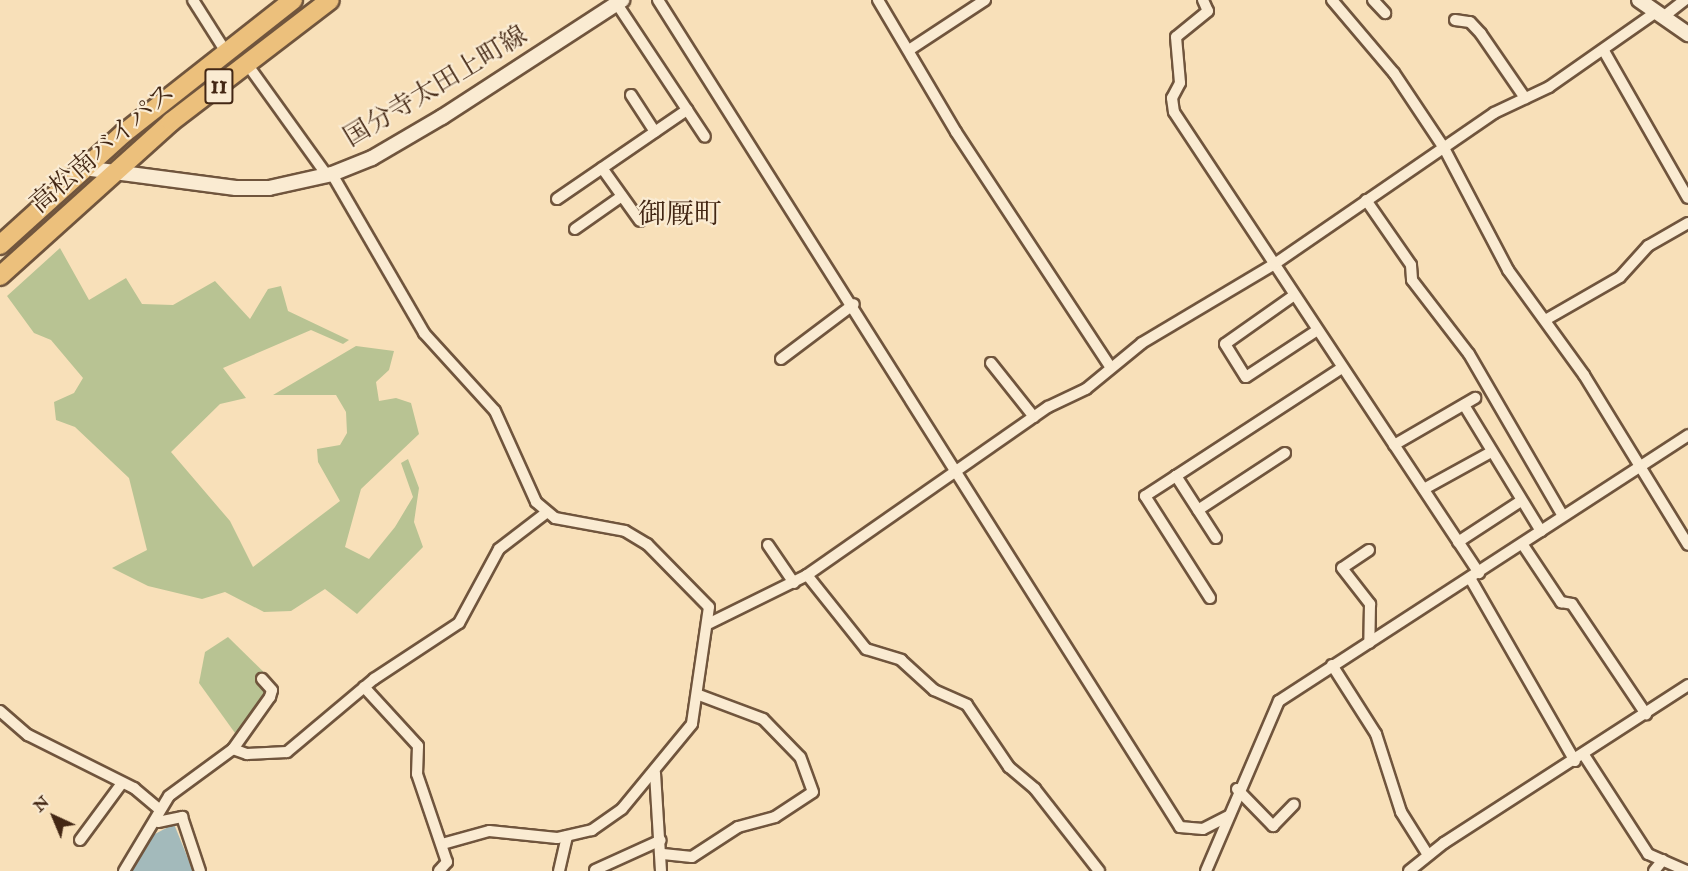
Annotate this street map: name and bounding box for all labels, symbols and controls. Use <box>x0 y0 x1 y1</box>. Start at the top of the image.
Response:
street label: 国分寺太田上町線 <box>339 20 533 154</box>
road number: 11 <box>204 65 234 107</box>
street label: 高松南バイパス <box>24 78 182 220</box>
district label: 御厩町 <box>638 198 722 232</box>
north arrow <box>24 787 84 847</box>
text: N <box>29 792 54 816</box>

